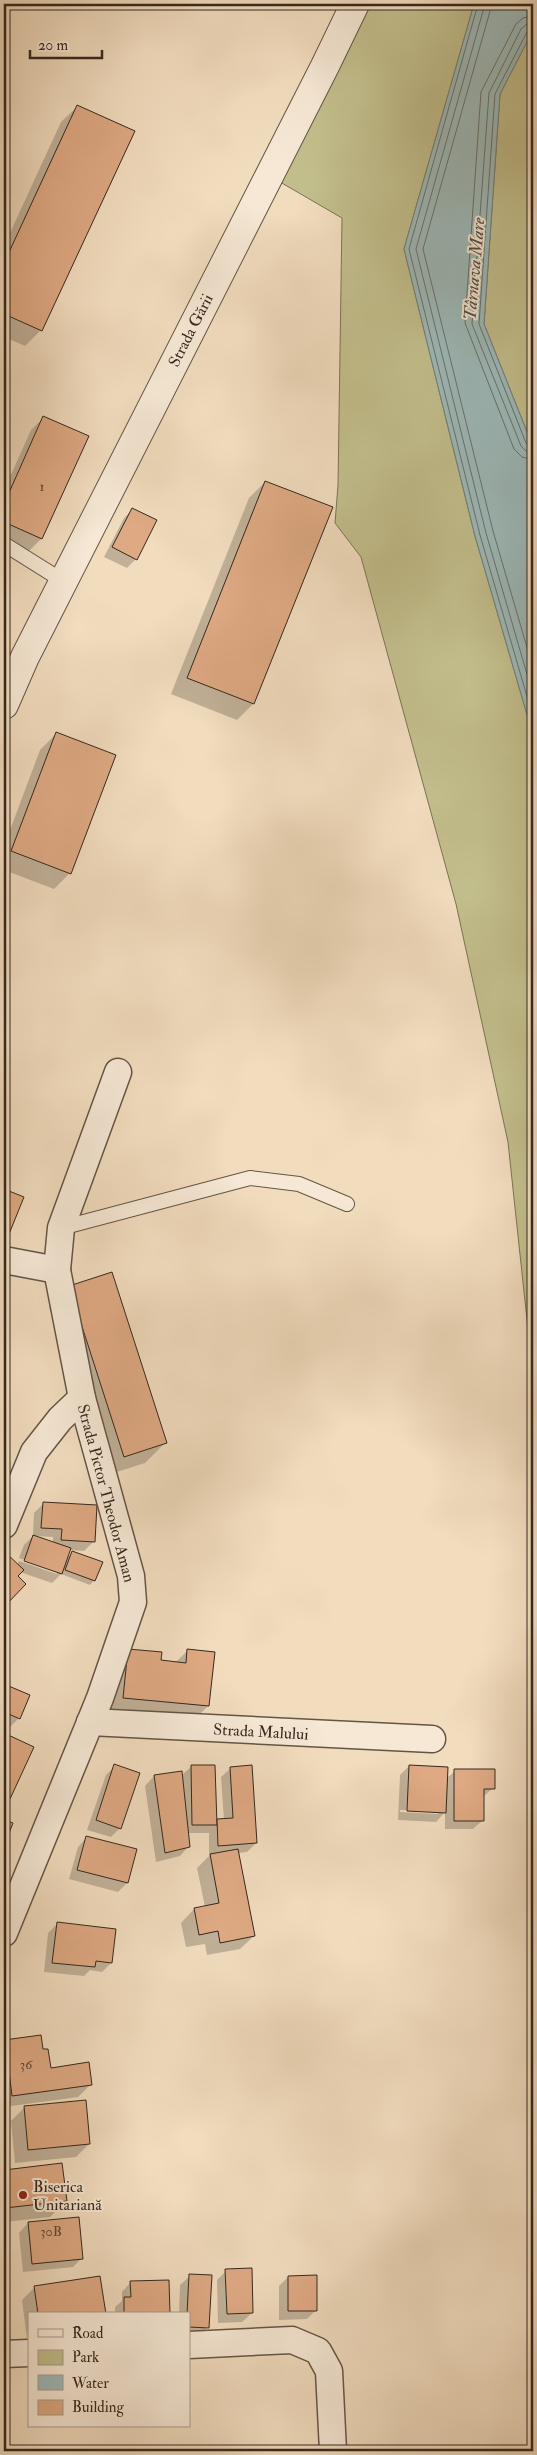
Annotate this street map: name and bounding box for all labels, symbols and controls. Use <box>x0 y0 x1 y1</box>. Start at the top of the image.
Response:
scale bar <box>30 28 102 60</box>
text: 20 m <box>38 36 68 55</box>
water label: Târnava Mare <box>459 216 491 321</box>
street label: Strada Gării <box>164 291 218 370</box>
house number: 1 <box>40 478 45 495</box>
street label: Strada Pictor Theodor Aman <box>73 1402 139 1584</box>
street label: Strada Malului <box>213 1720 309 1744</box>
house number: 36 <box>20 2056 33 2073</box>
place label: Biserica Unitariană <box>33 2177 102 2215</box>
marker: Biserica Unitariană <box>17 2189 29 2201</box>
house number: 30B <box>40 2223 62 2240</box>
legend <box>28 2312 190 2428</box>
text: Road <box>72 2324 104 2343</box>
text: Park <box>72 2348 99 2367</box>
text: Water <box>71 2374 109 2393</box>
text: Building <box>72 2398 124 2417</box>

